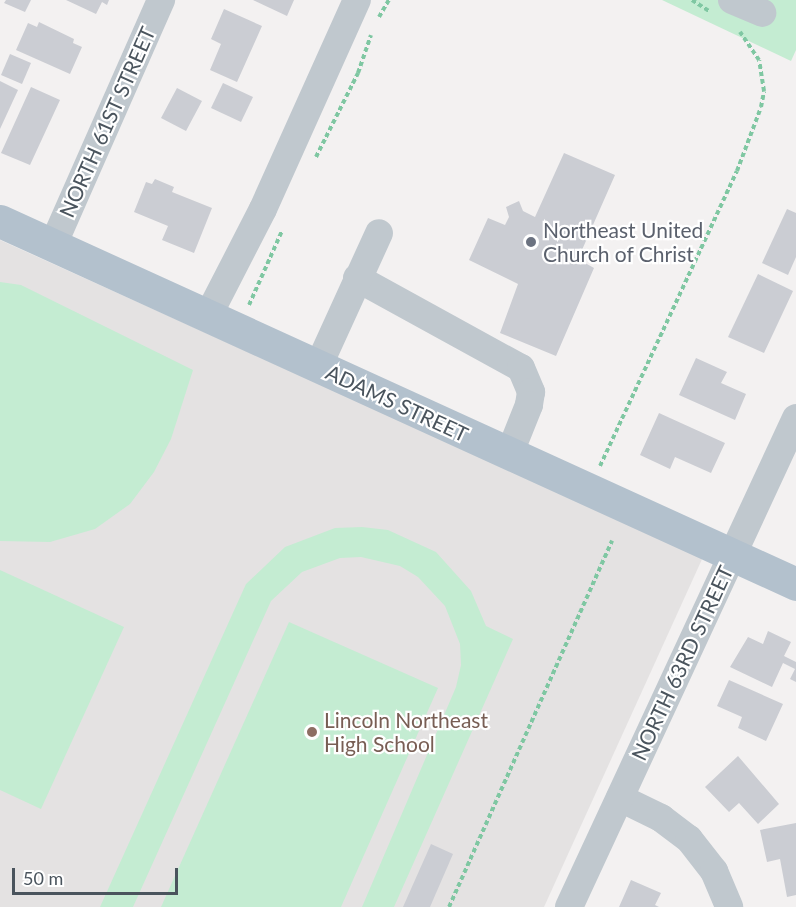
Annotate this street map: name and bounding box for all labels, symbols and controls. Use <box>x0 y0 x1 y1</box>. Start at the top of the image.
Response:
street label: NORTH 61ST STREET <box>54 23 160 221</box>
place label: Northeast United Church of Christ <box>543 217 703 267</box>
marker: Northeast United Church of Christ <box>524 235 538 249</box>
street label: ADAMS STREET <box>322 359 472 447</box>
street label: NORTH 63RD STREET <box>626 562 738 764</box>
place label: Lincoln Northeast High School <box>324 707 488 757</box>
marker: Lincoln Northeast High School <box>305 725 319 739</box>
scale bar <box>15 856 182 894</box>
text: 50 m <box>23 867 63 889</box>

